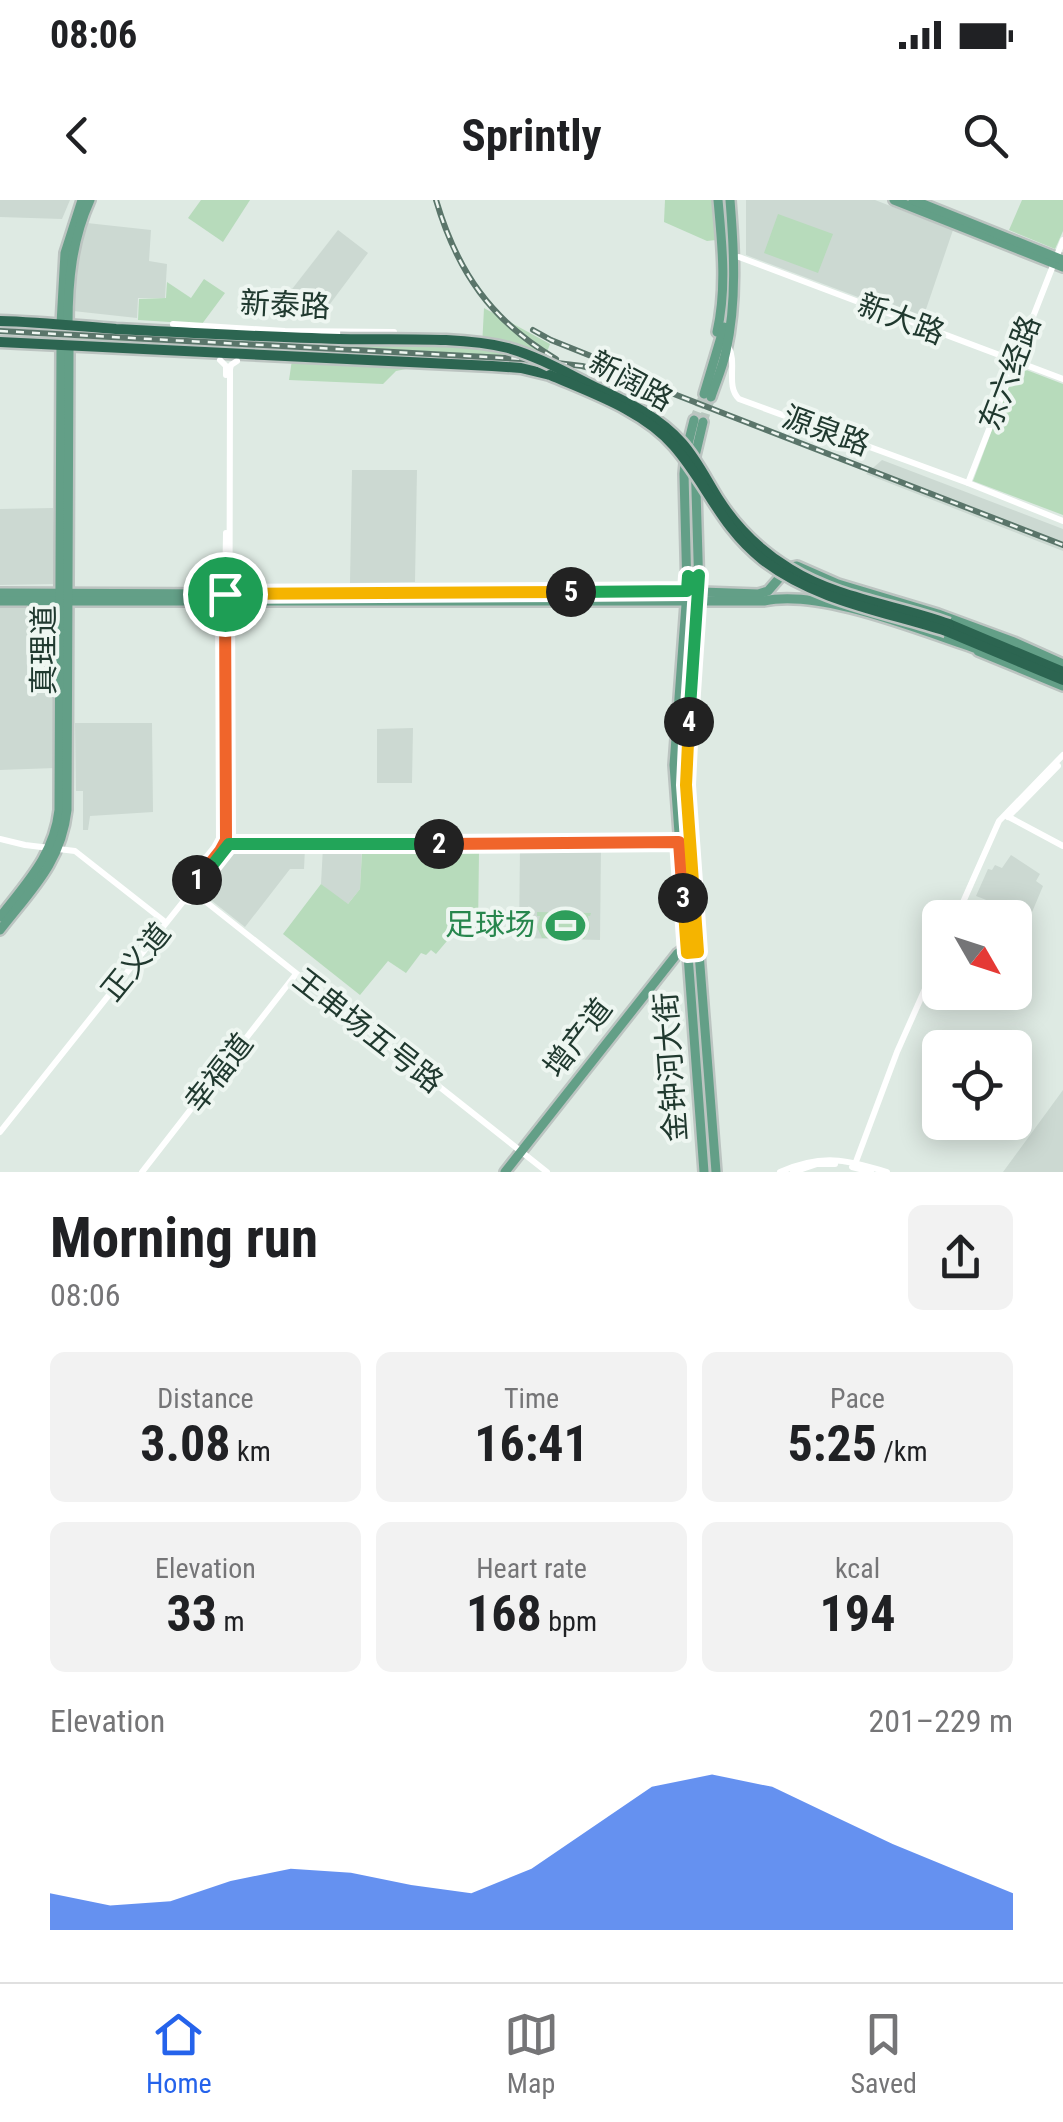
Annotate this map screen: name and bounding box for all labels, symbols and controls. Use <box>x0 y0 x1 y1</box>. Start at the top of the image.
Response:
text: 08:06 <box>50 13 137 57</box>
icon: back <box>50 108 105 163</box>
icon: search <box>958 108 1013 163</box>
text: Sprintly <box>461 109 602 162</box>
street label: 新泰路 <box>239 285 331 324</box>
street label: 新大路 <box>853 286 949 351</box>
street label: 东六经路 <box>972 311 1047 435</box>
street label: 新阔路 <box>583 343 679 418</box>
street label: 源泉路 <box>778 399 874 462</box>
pin <box>183 552 268 637</box>
icon: arrive <box>198 567 253 622</box>
pin: 5 <box>546 567 596 617</box>
text: 5 <box>564 575 578 608</box>
street label: 真理道 <box>26 605 61 695</box>
pin: 4 <box>664 697 714 747</box>
text: 4 <box>682 705 696 738</box>
pin: 2 <box>414 819 464 869</box>
text: 2 <box>432 827 446 860</box>
pin: 1 <box>172 855 222 905</box>
text: 1 <box>190 863 204 896</box>
pin: 3 <box>658 873 708 923</box>
text: 3 <box>676 881 690 914</box>
north arrow <box>922 900 1032 1010</box>
map controls <box>922 900 1032 1140</box>
sports icon: 足球场 <box>544 904 586 946</box>
place label: 足球场 <box>445 907 535 942</box>
street label: 正义道 <box>94 916 178 1008</box>
street label: 王串场五号路 <box>287 961 450 1100</box>
street label: 增产道 <box>536 991 619 1084</box>
street label: 金钟河大街 <box>648 991 693 1143</box>
street label: 幸福道 <box>177 1026 260 1119</box>
button: locate <box>922 1030 1032 1140</box>
button: share <box>908 1205 1013 1310</box>
text: Morning run <box>50 1206 318 1270</box>
text: 08:06 <box>50 1276 121 1314</box>
text: Distance <box>157 1382 254 1415</box>
text: Time <box>504 1382 559 1415</box>
text: Pace <box>830 1382 885 1415</box>
text: 3.08 <box>140 1415 231 1473</box>
text: 16:41 <box>474 1415 589 1473</box>
text: 5:25 <box>787 1415 877 1473</box>
text: km <box>231 1435 271 1468</box>
text: /km <box>877 1435 928 1468</box>
text: Elevation <box>155 1552 256 1585</box>
text: Heart rate <box>476 1552 587 1585</box>
text: kcal <box>835 1552 880 1585</box>
text: 33 <box>166 1585 217 1643</box>
text: 168 <box>466 1585 542 1643</box>
text: 194 <box>820 1585 895 1643</box>
text: m <box>217 1605 245 1638</box>
text: bpm <box>542 1605 597 1638</box>
text: Elevation <box>50 1702 165 1740</box>
text: 201–229 m <box>868 1702 1013 1740</box>
tab: Home <box>146 2007 212 2100</box>
tab: Map <box>504 2007 559 2100</box>
tab: Saved <box>850 2007 917 2100</box>

